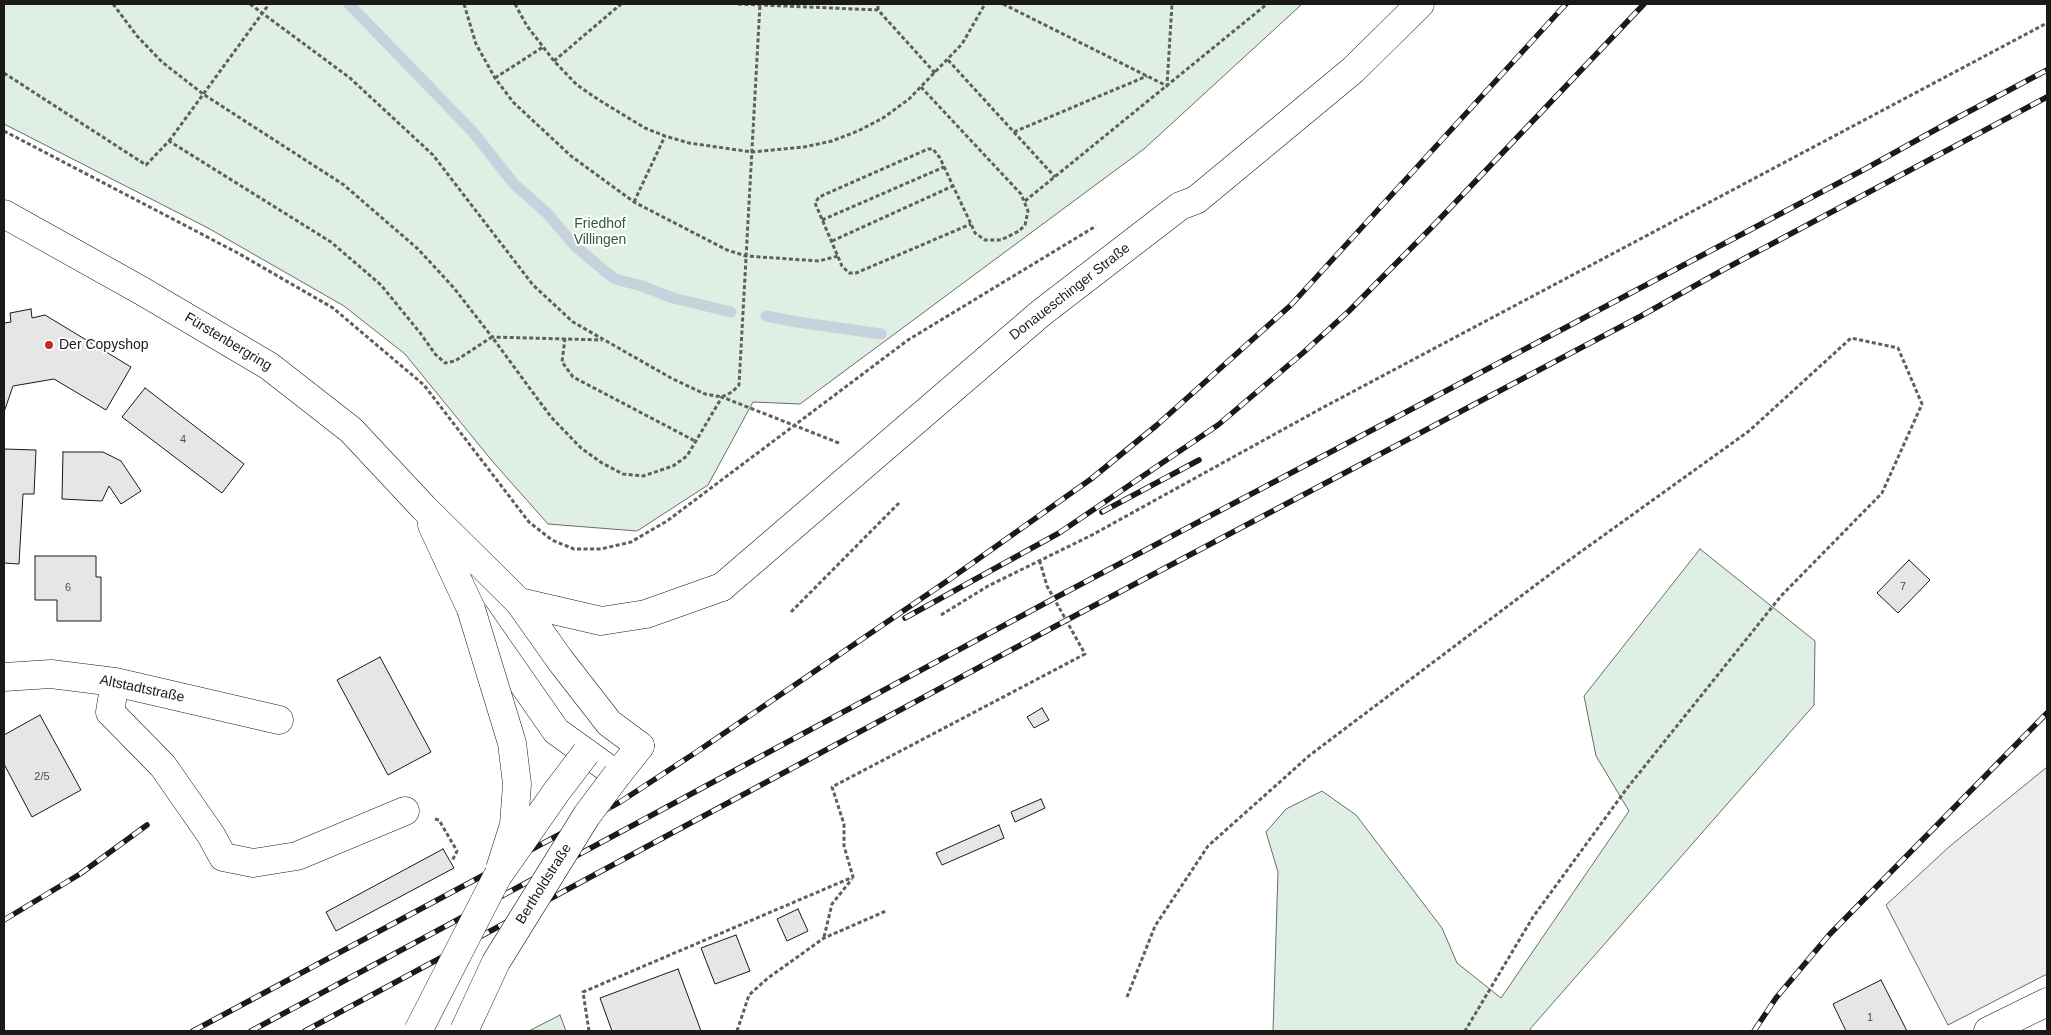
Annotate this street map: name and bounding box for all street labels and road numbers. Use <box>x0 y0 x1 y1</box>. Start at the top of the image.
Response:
street label: Donaueschinger Straße <box>1007 240 1133 344</box>
street label: Fürstenbergring <box>181 309 275 375</box>
street label: Altstadtstraße <box>98 672 186 706</box>
street label: Bertholdstraße <box>513 841 575 927</box>

